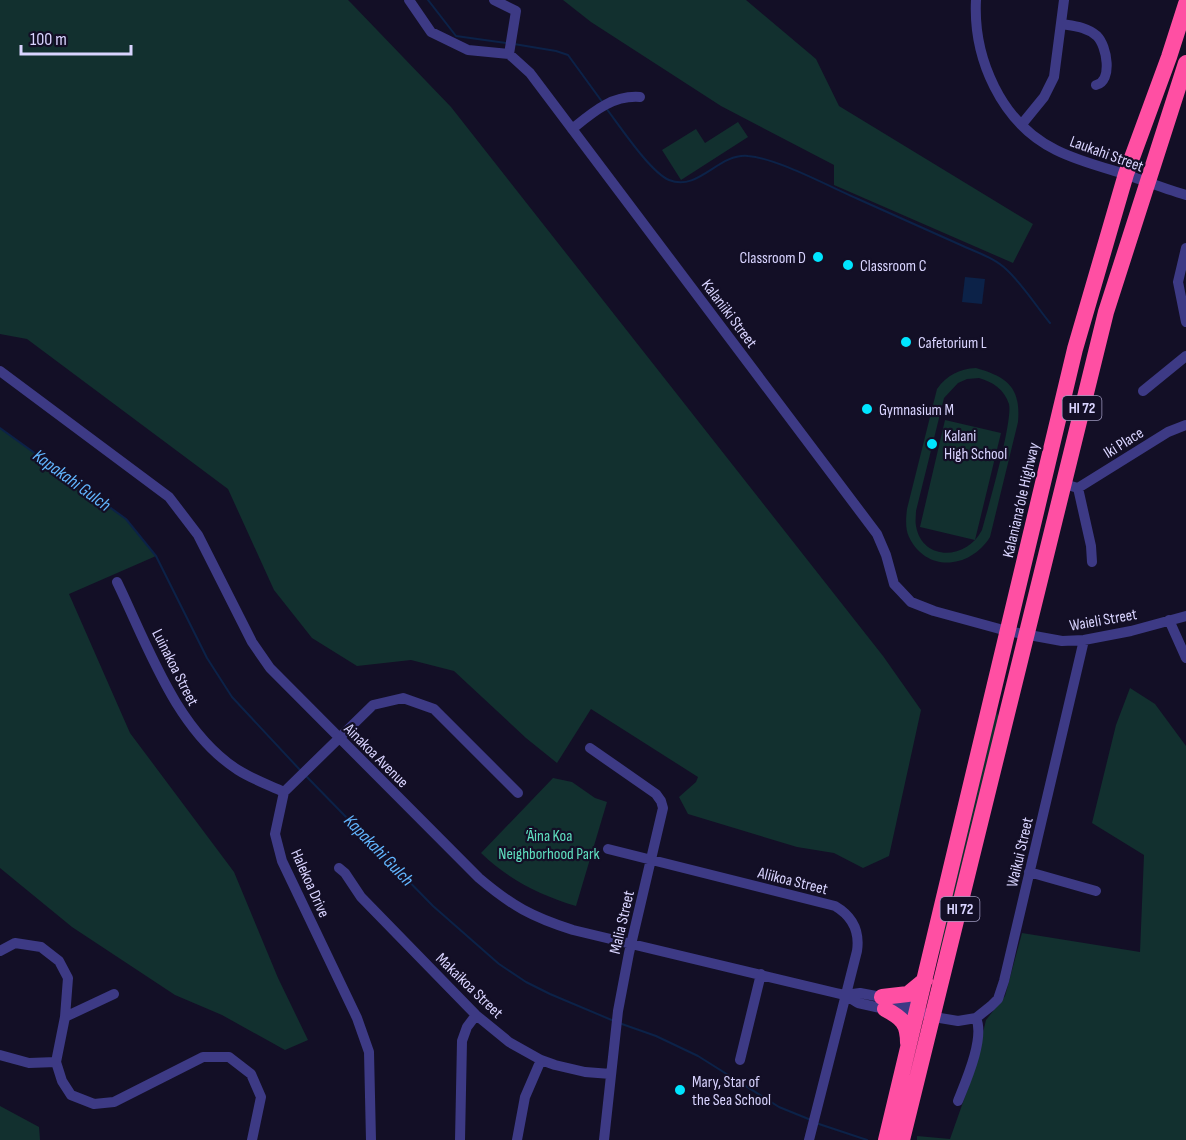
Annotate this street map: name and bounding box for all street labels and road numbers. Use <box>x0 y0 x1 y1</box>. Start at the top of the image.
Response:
street label: Laukahi Street <box>1067 132 1146 177</box>
street label: Kalaniiki Street <box>697 276 761 352</box>
road number: HI 72 <box>1062 396 1102 420</box>
street label: Iki Place <box>1100 424 1147 463</box>
street label: Kalaniana’ole Highway <box>999 441 1044 560</box>
street label: Waieli Street <box>1068 605 1139 636</box>
street label: Luinakoa Street <box>147 626 202 709</box>
street label: Ainakoa Avenue <box>339 719 412 792</box>
street label: Waikui Street <box>1003 815 1038 889</box>
street label: Halekoa Drive <box>286 846 333 921</box>
street label: Aliikoa Street <box>755 863 830 899</box>
street label: Malia Street <box>606 889 639 956</box>
road number: HI 72 <box>940 897 980 921</box>
street label: Makaikoa Street <box>431 949 507 1023</box>

